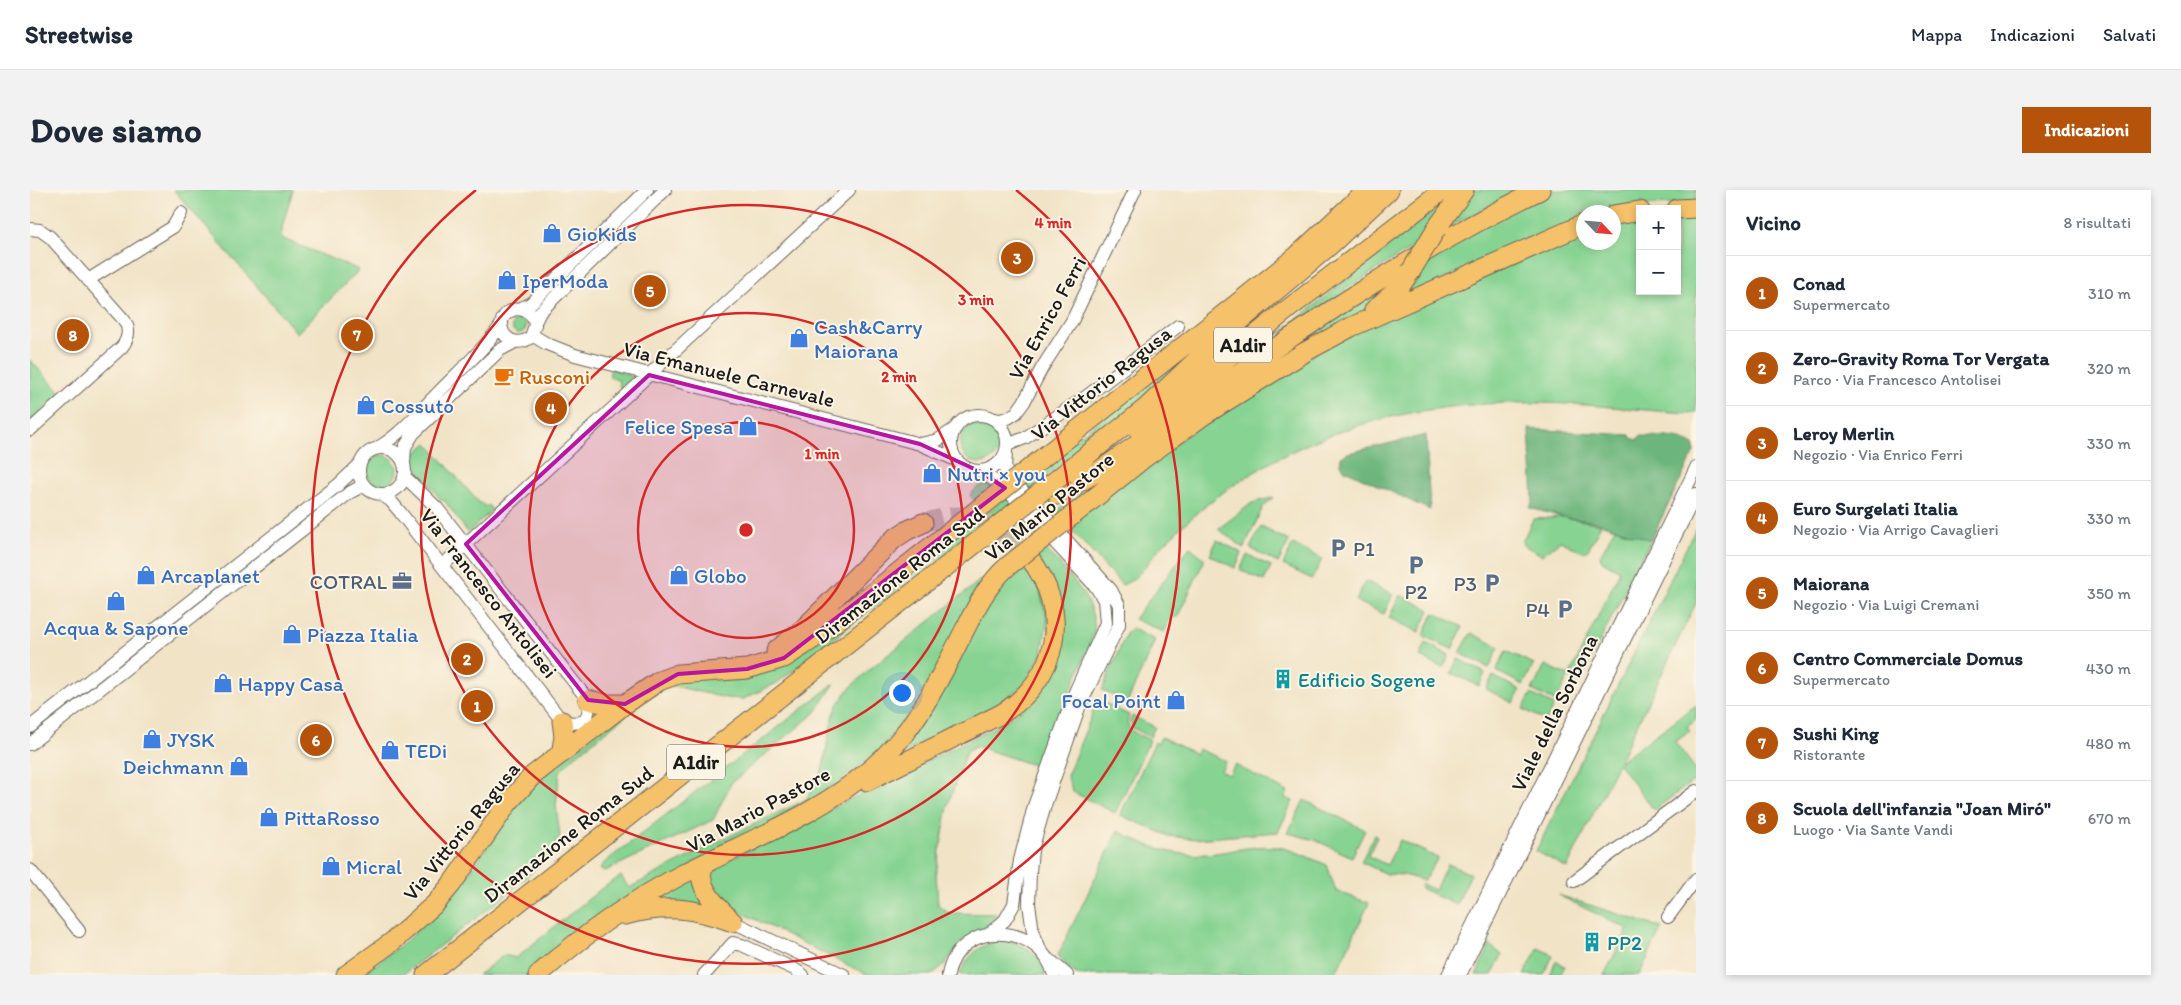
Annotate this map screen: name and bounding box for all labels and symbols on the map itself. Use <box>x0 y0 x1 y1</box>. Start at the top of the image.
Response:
north arrow <box>1576 205 1621 250</box>
text: 4 min <box>1035 214 1072 232</box>
place label: GioKids <box>567 221 637 246</box>
shop icon: GioKids <box>541 222 563 244</box>
pin: 3 <box>1001 239 1033 277</box>
street label: Via Enrico Ferri <box>1003 252 1091 384</box>
place label: IperModa <box>522 268 608 293</box>
shop icon: IperModa <box>496 269 518 291</box>
pin: 5 <box>634 272 666 310</box>
text: 3 min <box>958 291 995 309</box>
place label: Cash&Carry Maiorana <box>814 314 923 363</box>
pin: 8 <box>57 316 89 354</box>
pin: 7 <box>341 316 373 354</box>
street label: Via Vittorio Ragusa <box>1026 320 1176 446</box>
shop icon: Cash&Carry Maiorana <box>788 327 810 349</box>
road number: A1dir <box>1214 328 1272 362</box>
street label: Via Emanuele Carnevale <box>621 336 837 412</box>
place label: Rusconi <box>519 364 590 389</box>
cafe icon: Rusconi <box>493 365 515 387</box>
text: 2 min <box>881 368 918 386</box>
pin: 4 <box>535 389 567 427</box>
place label: Cossuto <box>381 393 454 418</box>
shop icon: Cossuto <box>355 394 377 416</box>
place label: Felice Spesa <box>625 414 733 439</box>
shop icon: Felice Spesa <box>737 415 759 437</box>
text: 1 min <box>805 445 840 463</box>
street label: Via Mario Pastore <box>979 446 1119 566</box>
place label: Nutri × you <box>947 461 1046 486</box>
shop icon: Nutri × you <box>921 462 943 484</box>
street label: Diramazione Roma Sud <box>809 501 989 649</box>
street label: Via Francesco Antolisei <box>415 503 563 683</box>
centre of rings <box>737 521 755 539</box>
place label: P1 <box>1353 536 1375 561</box>
parking icon: P1 <box>1327 537 1349 559</box>
parking icon: P2 <box>1405 554 1427 576</box>
place label: Arcaplanet <box>161 563 260 588</box>
place label: Globo <box>694 563 747 588</box>
shop icon: Arcaplanet <box>135 564 157 586</box>
shop icon: Globo <box>668 564 690 586</box>
place label: COTRAL <box>310 569 387 594</box>
office icon: COTRAL <box>391 570 413 592</box>
place label: P3 <box>1454 571 1477 596</box>
parking icon: P3 <box>1481 572 1503 594</box>
place label: P2 <box>1404 579 1428 604</box>
shop icon: Acqua & Sapone <box>105 590 127 612</box>
place label: P4 <box>1525 597 1550 622</box>
parking icon: P4 <box>1554 598 1576 620</box>
place label: Acqua & Sapone <box>44 615 188 640</box>
place label: Piazza Italia <box>307 622 419 647</box>
shop icon: Piazza Italia <box>281 623 303 645</box>
street label: Viale della Sorbona <box>1505 630 1603 796</box>
pin: 2 <box>451 640 483 678</box>
place label: Edificio Sogene <box>1298 667 1436 692</box>
building icon: Edificio Sogene <box>1272 668 1294 690</box>
place label: Happy Casa <box>238 671 344 696</box>
shop icon: Happy Casa <box>212 672 234 694</box>
your location <box>889 680 915 706</box>
pin: 1 <box>461 687 493 725</box>
place label: Focal Point <box>1061 688 1161 713</box>
shop icon: Focal Point <box>1165 689 1187 711</box>
pin: 6 <box>300 721 332 759</box>
place label: JYSK <box>167 727 215 752</box>
shop icon: JYSK <box>141 728 163 750</box>
place label: TEDi <box>405 738 447 763</box>
shop icon: TEDi <box>379 739 401 761</box>
road number: A1dir <box>667 744 725 780</box>
place label: Deichmann <box>122 754 224 779</box>
shop icon: Deichmann <box>228 755 250 777</box>
street label: Via Vittorio Ragusa <box>397 756 525 905</box>
street label: Diramazione Roma Sud <box>478 760 658 908</box>
street label: Via Mario Pastore <box>682 761 834 857</box>
place label: PittaRosso <box>284 805 380 830</box>
shop icon: PittaRosso <box>258 806 280 828</box>
place label: Micral <box>346 854 402 879</box>
shop icon: Micral <box>320 855 342 877</box>
place label: PP2 <box>1607 930 1642 955</box>
building icon: PP2 <box>1581 931 1603 953</box>

